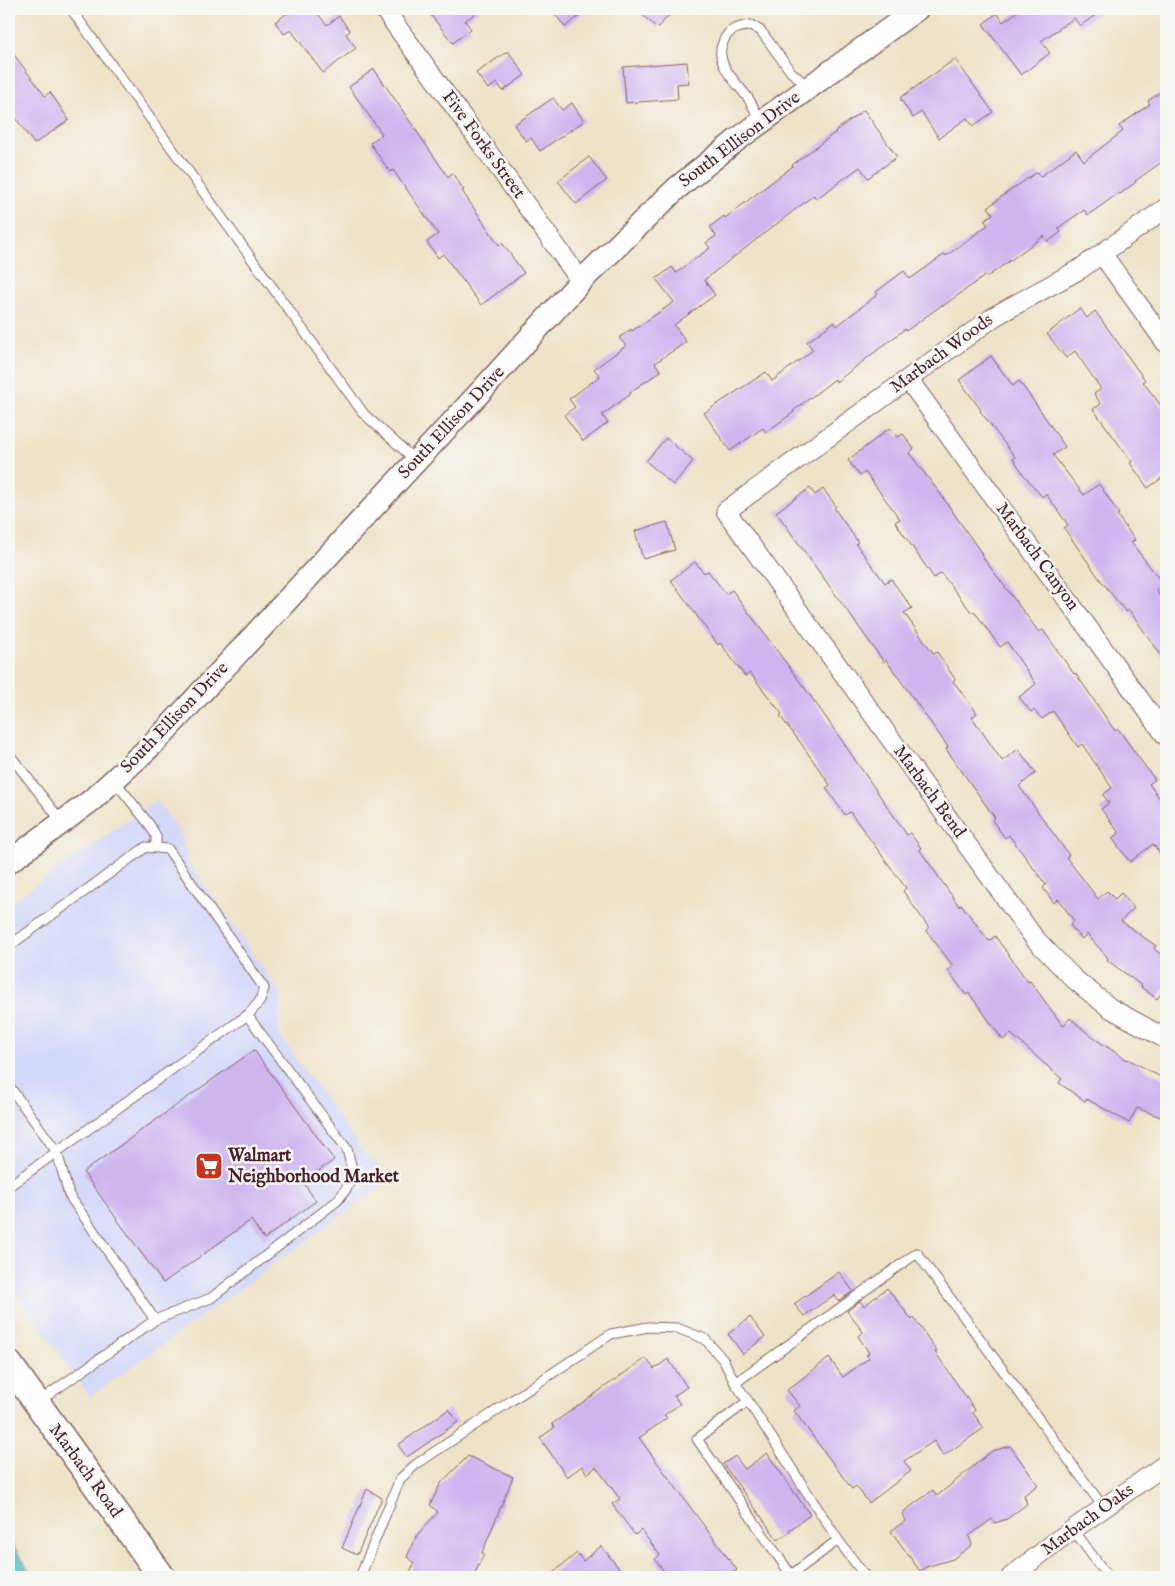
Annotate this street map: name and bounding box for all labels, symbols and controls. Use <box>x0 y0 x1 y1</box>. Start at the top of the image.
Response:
street label: Five Forks Street <box>436 86 530 204</box>
street label: South Ellison Drive <box>675 87 805 193</box>
street label: Marbach Woods <box>886 309 998 399</box>
street label: South Ellison Drive <box>394 362 510 484</box>
street label: Marbach Canyon <box>990 499 1084 616</box>
street label: South Ellison Drive <box>116 657 234 779</box>
street label: Marbach Bend <box>888 741 971 843</box>
place label: Walmart Neighborhood Market <box>227 1145 400 1189</box>
supermarket icon: Walmart Neighborhood Market <box>194 1151 224 1181</box>
street label: Marbach Road <box>43 1419 127 1523</box>
street label: Marbach Oaks <box>1037 1479 1139 1561</box>

